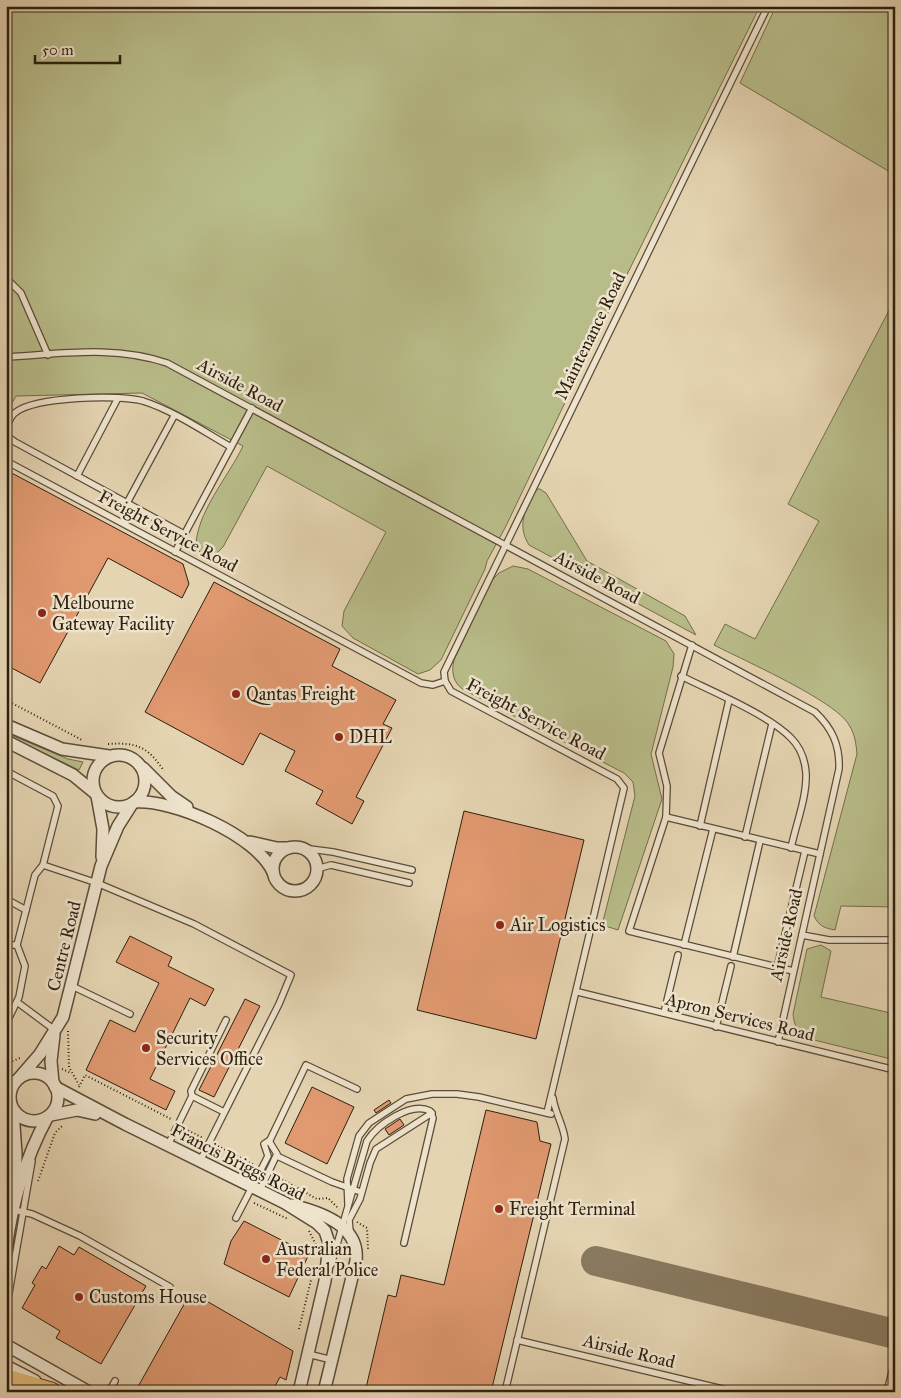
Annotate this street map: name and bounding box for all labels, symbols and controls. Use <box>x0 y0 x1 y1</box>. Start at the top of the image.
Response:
scale bar <box>35 32 120 64</box>
text: 50 m <box>42 41 74 59</box>
street label: Maintenance Road <box>550 269 630 403</box>
street label: Airside Road <box>192 353 287 417</box>
street label: Freight Service Road <box>94 485 241 578</box>
street label: Airside Road <box>549 545 644 609</box>
place label: Melbourne Gateway Facility <box>52 592 175 635</box>
marker: Melbourne Gateway Facility <box>36 607 48 619</box>
street label: Freight Service Road <box>462 673 609 766</box>
place label: Qantas Freight <box>246 683 356 706</box>
marker: Qantas Freight <box>230 688 242 700</box>
place label: DHL <box>349 726 393 748</box>
marker: DHL <box>333 731 345 743</box>
street label: Airside Road <box>764 887 807 984</box>
street label: Centre Road <box>42 899 86 993</box>
place label: Air Logistics <box>509 914 606 937</box>
marker: Air Logistics <box>494 919 506 931</box>
street label: Apron Services Road <box>662 988 817 1046</box>
place label: Security Services Office <box>156 1027 263 1070</box>
marker: Security Services Office <box>140 1042 152 1054</box>
street label: Francis Briggs Road <box>167 1119 309 1206</box>
place label: Freight Terminal <box>509 1198 636 1221</box>
marker: Freight Terminal <box>493 1203 505 1215</box>
place label: Australian Federal Police <box>275 1238 378 1281</box>
marker: Australian Federal Police <box>260 1253 272 1265</box>
place label: Customs House <box>89 1286 207 1308</box>
marker: Customs House <box>73 1291 85 1303</box>
street label: Airside Road <box>580 1329 677 1373</box>

